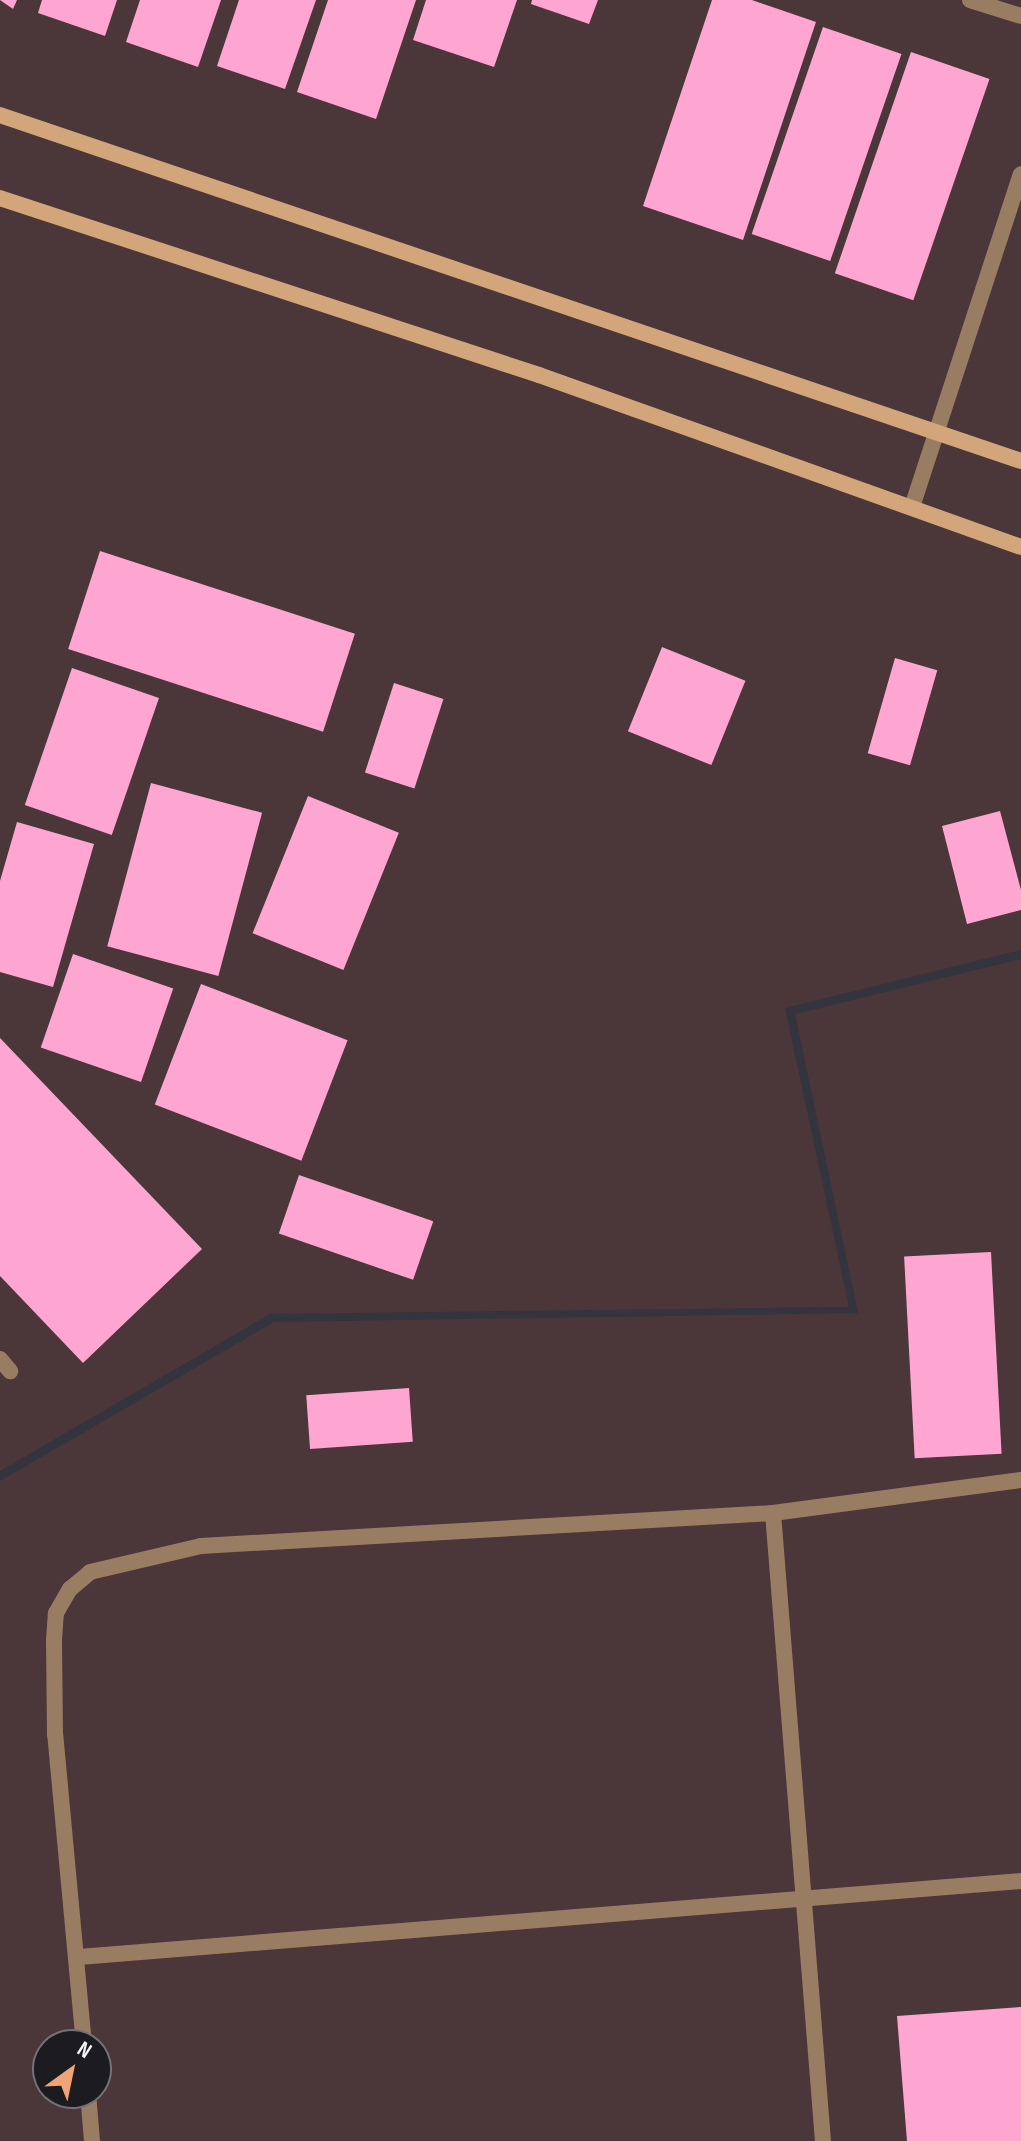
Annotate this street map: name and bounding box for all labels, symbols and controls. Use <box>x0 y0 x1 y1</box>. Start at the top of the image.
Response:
north arrow <box>32 2029 112 2109</box>
text: N <box>72 2036 97 2065</box>

